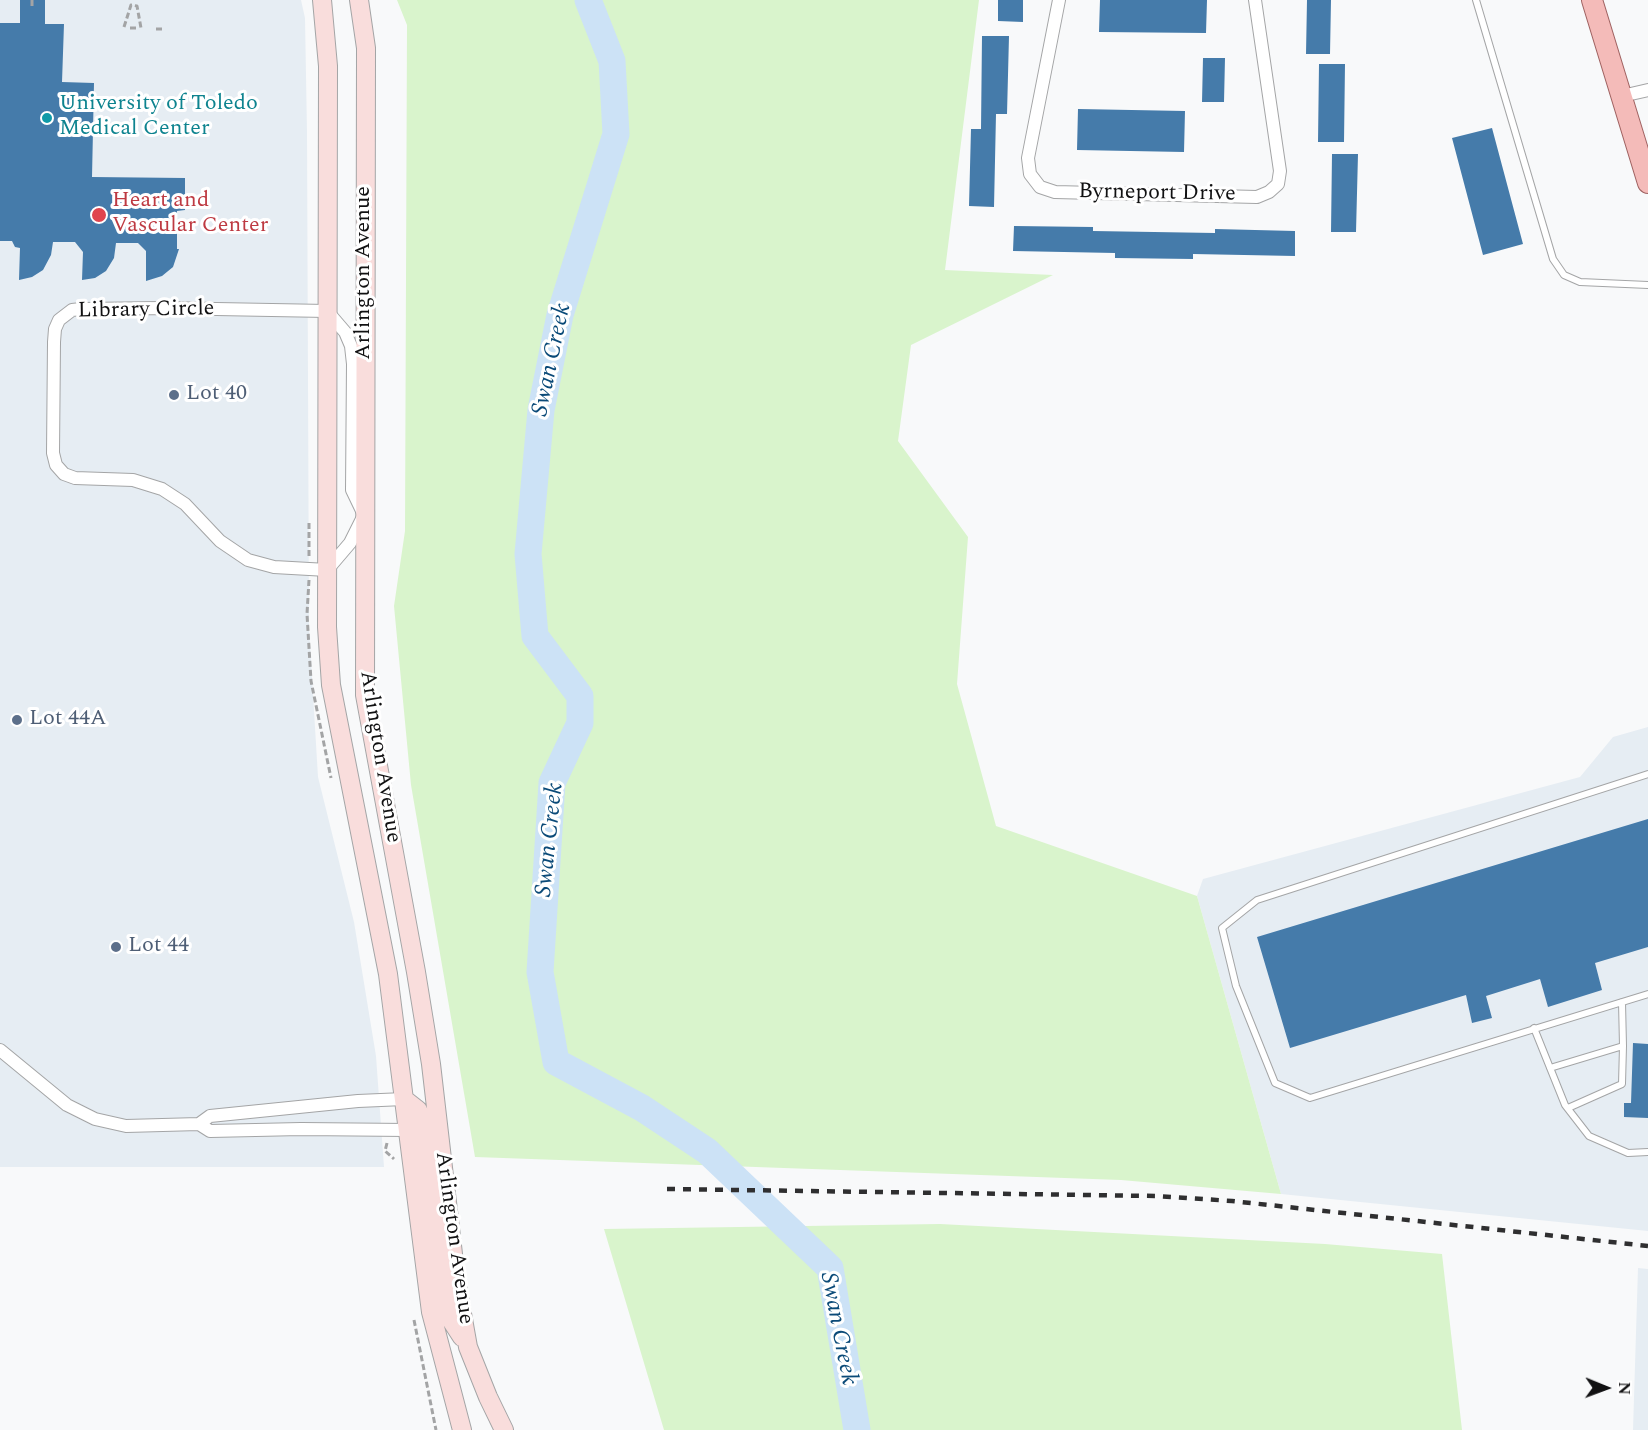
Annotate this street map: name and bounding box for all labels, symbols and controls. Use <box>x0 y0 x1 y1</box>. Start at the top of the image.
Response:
place label: University of Toledo Medical Center <box>59 92 258 144</box>
marker: University of Toledo Medical Center <box>40 111 54 125</box>
street label: Byrneport Drive <box>1078 179 1236 209</box>
street label: Arlington Avenue <box>352 186 378 360</box>
place label: Heart and Vascular Center <box>112 189 268 240</box>
marker: Heart and Vascular Center <box>90 206 108 224</box>
street label: Library Circle <box>77 297 215 325</box>
water label: Swan Creek <box>527 301 579 419</box>
place label: Lot 40 <box>186 382 247 408</box>
marker: Lot 40 <box>167 388 181 402</box>
street label: Arlington Avenue <box>352 669 406 845</box>
place label: Lot 44A <box>29 707 107 733</box>
marker: Lot 44A <box>10 713 24 727</box>
water label: Swan Creek <box>531 782 571 898</box>
place label: Lot 44 <box>128 934 189 960</box>
marker: Lot 44 <box>109 940 123 954</box>
street label: Arlington Avenue <box>428 1150 478 1326</box>
water label: Swan Creek <box>812 1270 862 1388</box>
north arrow <box>1576 1358 1636 1418</box>
text: N <box>1612 1382 1636 1395</box>

